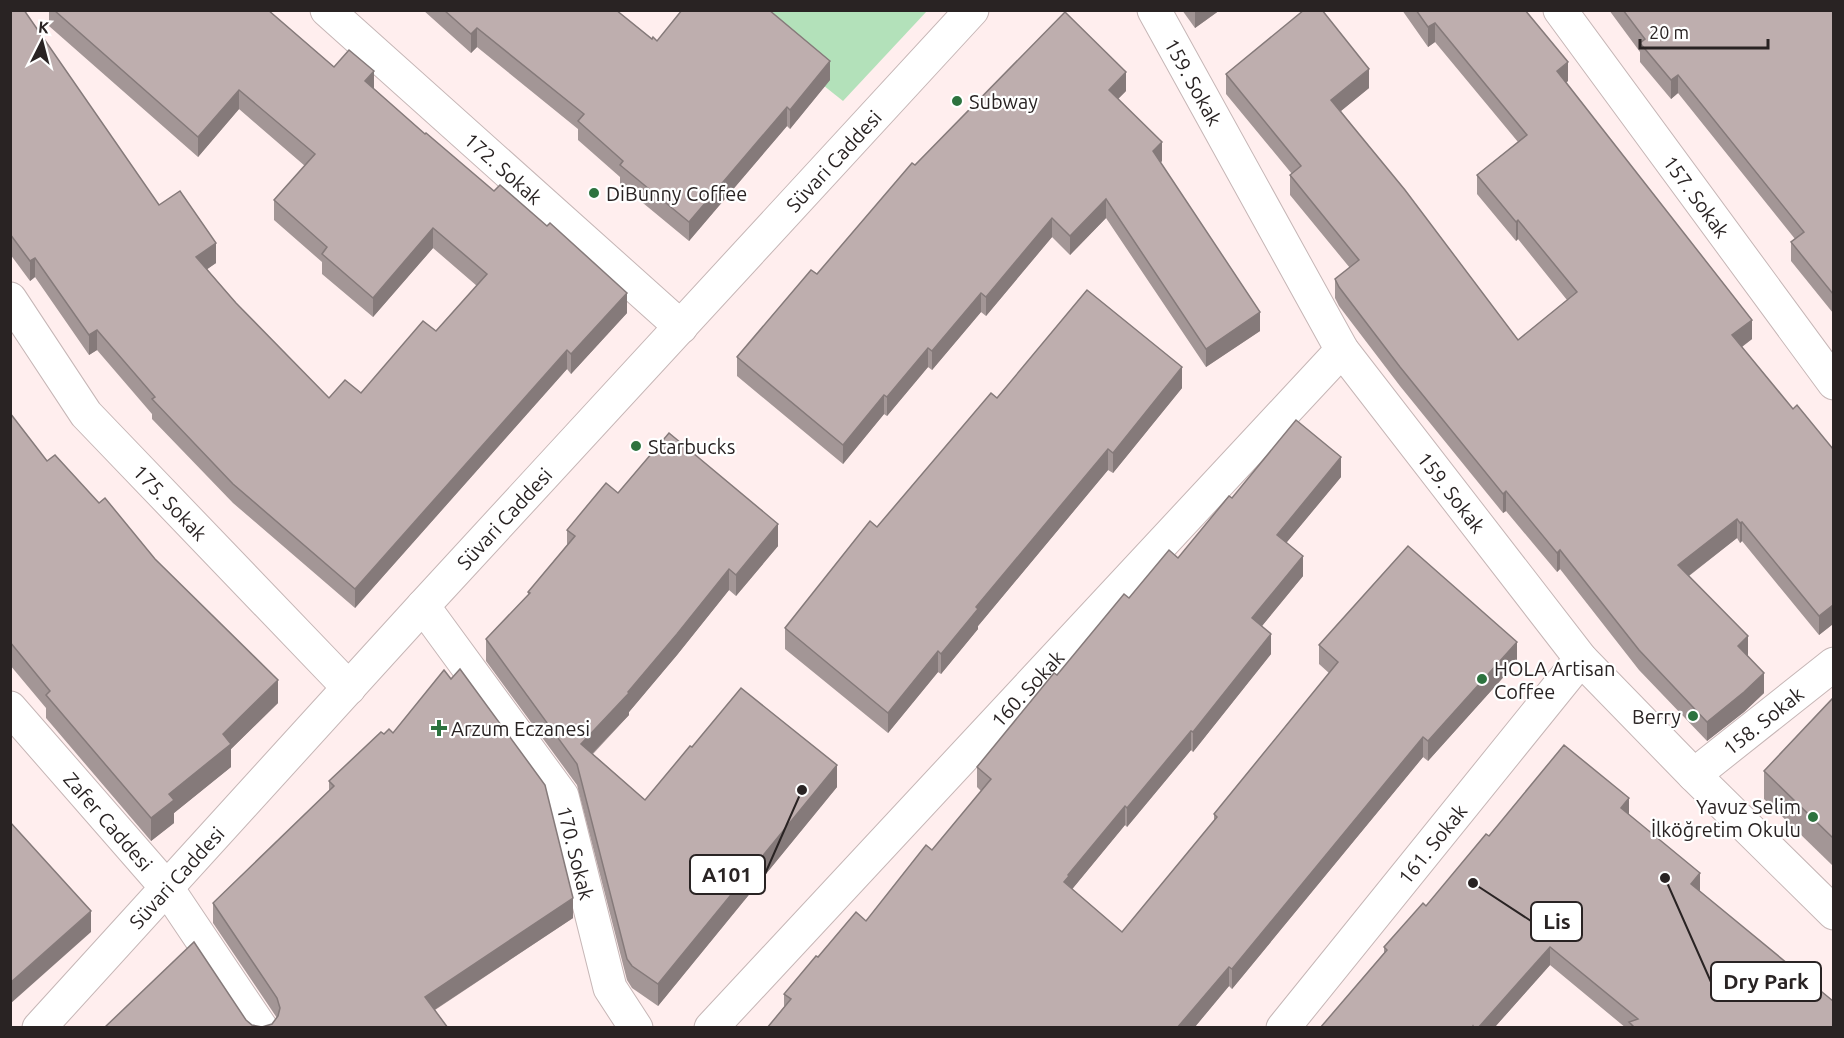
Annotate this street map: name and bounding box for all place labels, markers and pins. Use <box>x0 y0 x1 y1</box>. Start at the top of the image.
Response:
place label: Subway <box>969 90 1038 113</box>
marker: Subway <box>950 94 964 108</box>
place label: DiBunny Coffee <box>606 182 747 205</box>
marker: DiBunny Coffee <box>587 186 601 200</box>
place label: Starbucks <box>648 435 735 458</box>
marker: Starbucks <box>629 439 643 453</box>
place label: HOLA Artisan Coffee <box>1494 657 1615 703</box>
marker: HOLA Artisan Coffee <box>1475 672 1489 686</box>
place label: Berry <box>1632 705 1681 728</box>
marker: Berry <box>1686 709 1700 723</box>
place label: Arzum Eczanesi <box>451 717 590 740</box>
marker: Arzum Eczanesi <box>432 721 446 735</box>
place label: Yavuz Selim İlköğretim Okulu <box>1651 795 1801 841</box>
marker: Yavuz Selim İlköğretim Okulu <box>1806 810 1820 824</box>
callout: A101 <box>690 855 765 894</box>
callout: Lis <box>1531 902 1582 941</box>
callout: Dry Park <box>1711 962 1821 1001</box>

